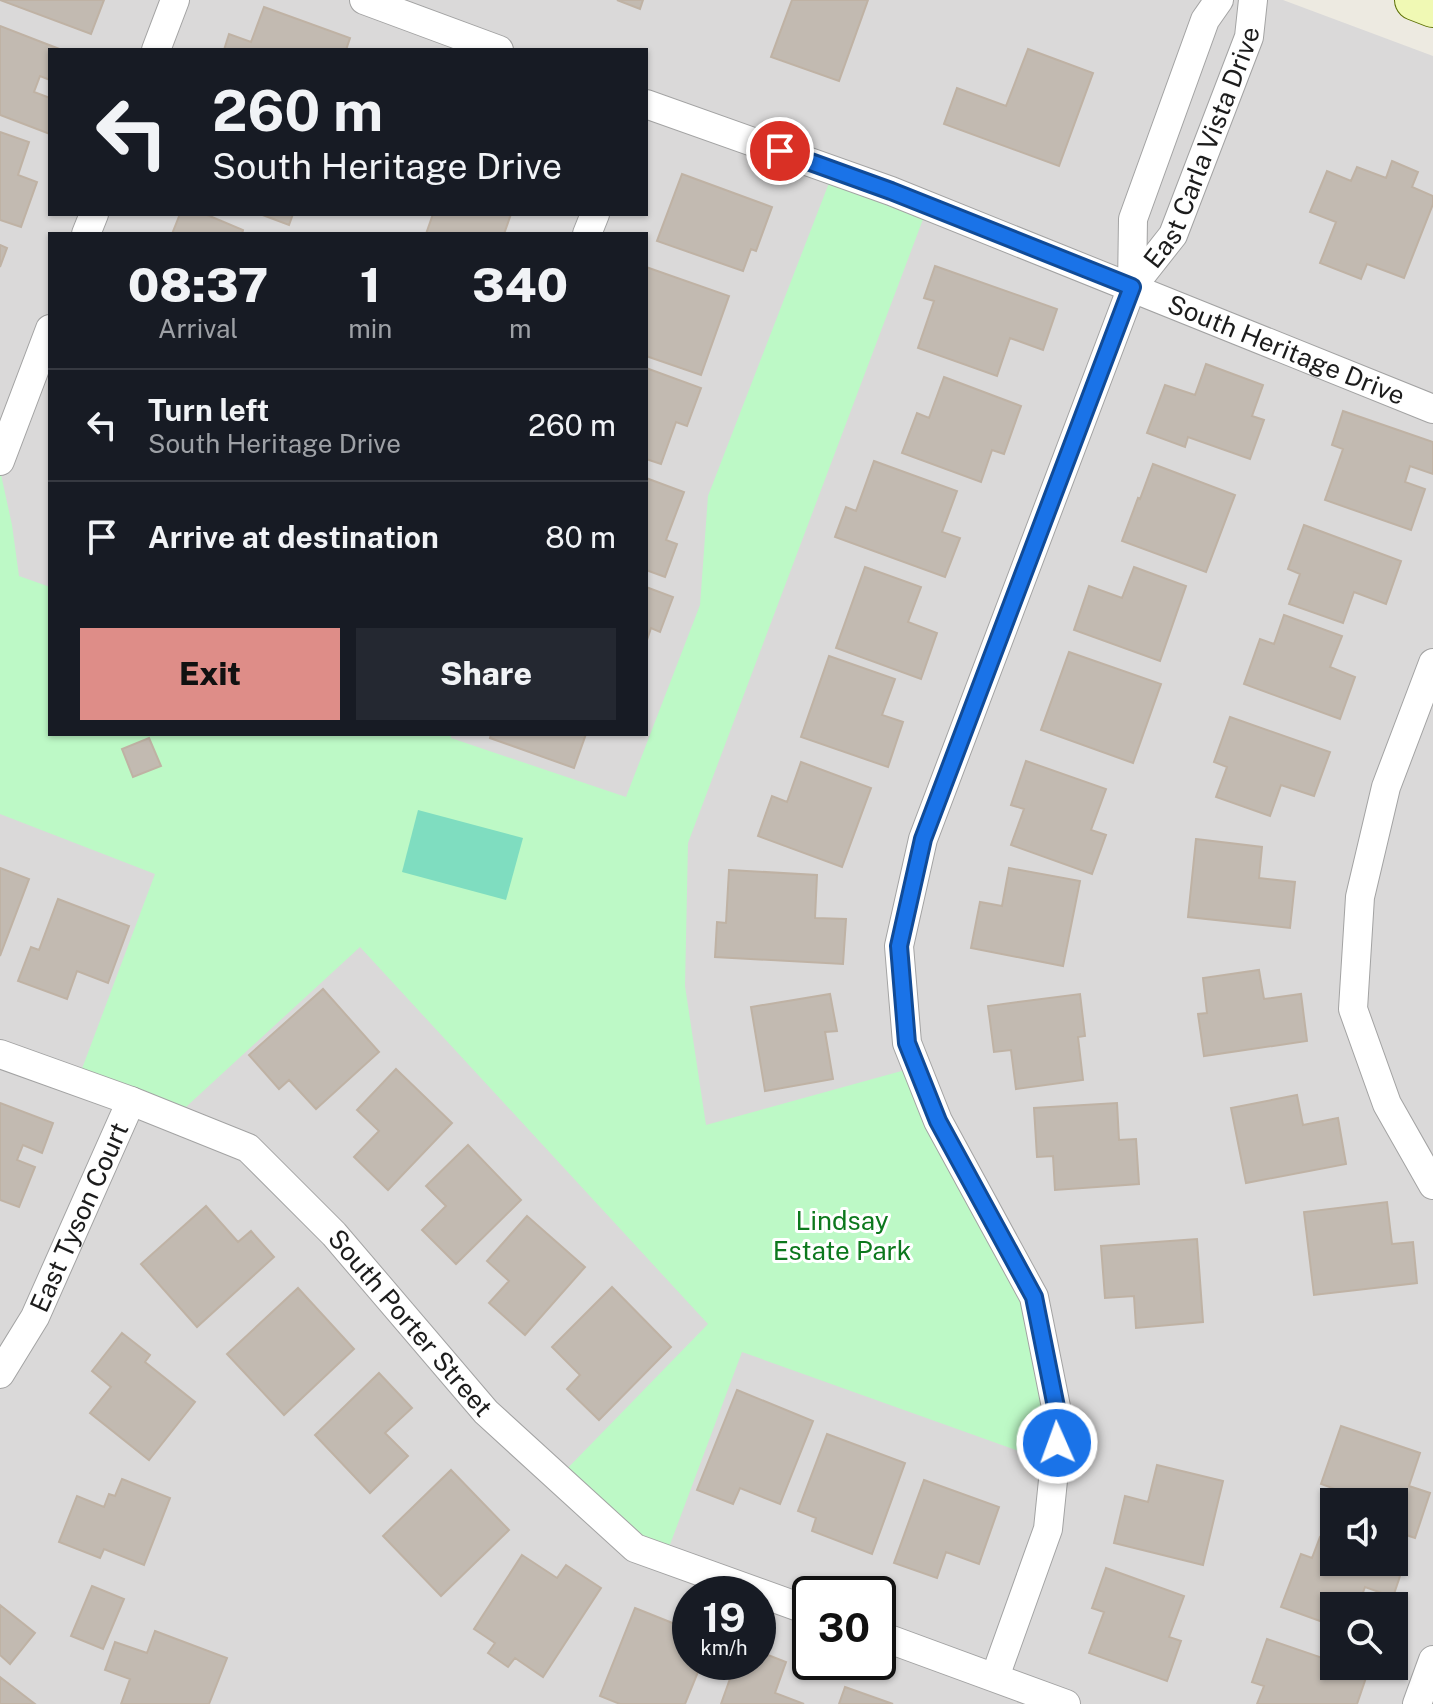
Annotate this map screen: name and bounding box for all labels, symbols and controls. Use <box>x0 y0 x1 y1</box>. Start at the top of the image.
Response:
street label: East Carla Vista Drive <box>1137 26 1265 274</box>
text: 260 m <box>212 78 383 144</box>
icon: left <box>80 80 184 184</box>
pin <box>746 117 814 185</box>
icon: arrive <box>758 129 802 173</box>
text: South Heritage Drive <box>212 145 562 187</box>
text: 08:37 <box>128 256 268 313</box>
text: 1 <box>360 256 381 313</box>
text: 340 <box>472 256 568 313</box>
street label: South Heritage Drive <box>1163 288 1410 411</box>
text: Arrival <box>158 313 238 344</box>
text: min <box>348 313 392 344</box>
text: m <box>509 313 531 344</box>
text: Turn left <box>148 392 269 428</box>
icon: left <box>80 403 124 447</box>
text: 260 m <box>528 407 616 443</box>
text: South Heritage Drive <box>148 428 401 459</box>
icon: arrive <box>80 515 124 559</box>
text: Arrive at destination <box>148 519 439 555</box>
text: 80 m <box>545 519 616 555</box>
button: Exit <box>80 628 340 720</box>
button: Share <box>356 628 616 720</box>
street label: East Tyson Court <box>23 1117 135 1317</box>
park label: Lindsay Estate Park <box>773 1205 911 1266</box>
street label: South Porter Street <box>322 1223 499 1423</box>
position arrow <box>1015 1401 1099 1485</box>
map controls <box>1320 1488 1408 1680</box>
button: sound <box>1320 1488 1408 1576</box>
speed limit sign: 30 <box>792 1576 896 1680</box>
button: search <box>1320 1592 1408 1680</box>
text: 19 <box>702 1594 746 1641</box>
text: km/h <box>700 1636 748 1660</box>

